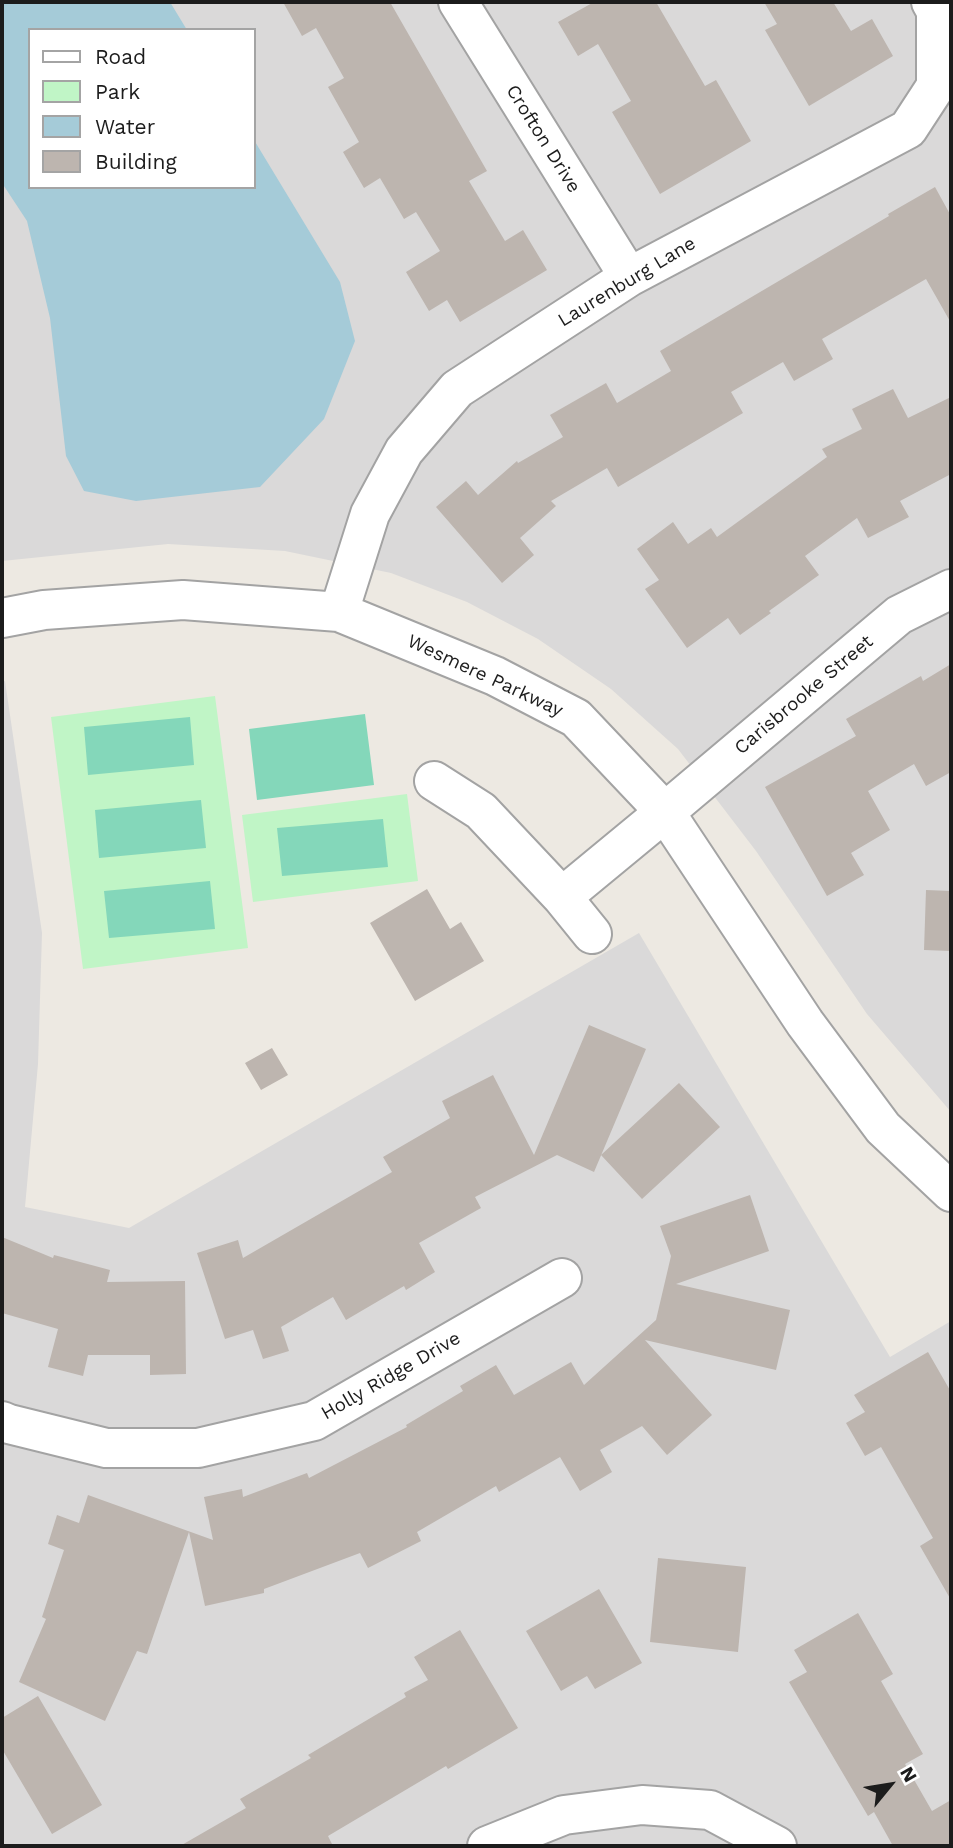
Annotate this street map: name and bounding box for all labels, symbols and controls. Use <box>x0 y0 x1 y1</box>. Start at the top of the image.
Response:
legend <box>28 28 256 189</box>
text: Road <box>95 44 146 69</box>
text: Park <box>95 79 140 104</box>
street label: Crofton Drive <box>501 81 585 197</box>
text: Water <box>95 114 155 139</box>
text: Building <box>95 149 177 174</box>
street label: Laurenburg Lane <box>554 232 700 332</box>
street label: Wesmere Parkway <box>404 630 566 722</box>
street label: Carisbrooke Street <box>730 630 878 760</box>
street label: Holly Ridge Drive <box>317 1327 465 1425</box>
north arrow <box>855 1750 925 1820</box>
text: N <box>895 1762 922 1786</box>

